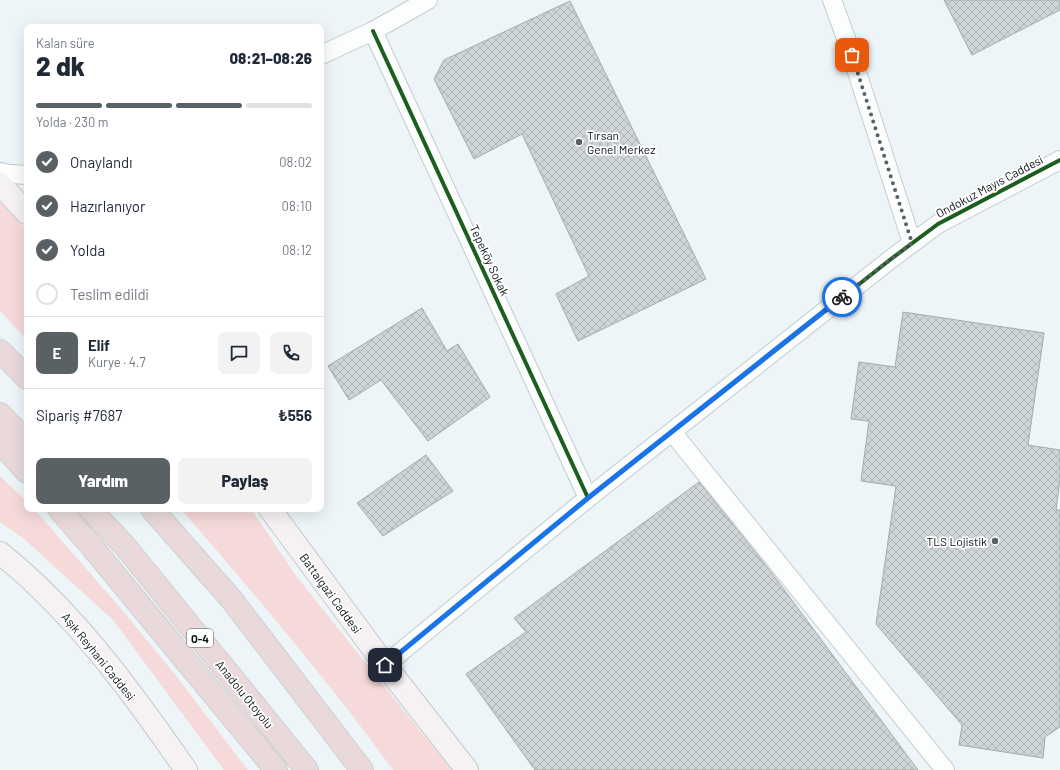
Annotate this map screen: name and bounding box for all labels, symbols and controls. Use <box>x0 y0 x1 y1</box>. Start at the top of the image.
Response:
text: Kalan süre <box>36 35 95 51</box>
pin <box>835 38 869 72</box>
icon: bag <box>841 44 863 66</box>
text: 08:21–08:26 <box>229 49 312 67</box>
text: 2 dk <box>36 50 85 81</box>
text: Yolda · 230 m <box>36 114 109 130</box>
place label: Tırsan Genel Merkez <box>587 128 656 156</box>
marker: Tırsan Genel Merkez <box>574 137 584 147</box>
icon: check <box>36 151 58 173</box>
street label: Ondokuz Mayıs Caddesi <box>933 152 1045 220</box>
text: Onaylandı <box>70 153 132 171</box>
text: 08:02 <box>279 154 312 170</box>
icon: check <box>36 195 58 217</box>
text: Hazırlanıyor <box>70 197 145 215</box>
text: 08:10 <box>282 198 312 214</box>
street label: Tepeköy Sokak <box>467 222 513 298</box>
icon: check <box>36 239 58 261</box>
text: Yolda <box>70 241 105 259</box>
text: 08:12 <box>282 242 312 258</box>
courier <box>822 277 862 317</box>
text: Teslim edildi <box>70 285 149 303</box>
icon: bike <box>831 286 853 308</box>
button: chat <box>218 332 260 374</box>
button: phone <box>270 332 312 374</box>
text: Elif <box>88 336 110 354</box>
text: E <box>53 344 61 362</box>
text: Kurye · 4.7 <box>88 354 146 370</box>
text: Sipariş #7687 <box>36 406 122 424</box>
text: ₺556 <box>278 406 312 424</box>
button: Yardım <box>36 458 170 504</box>
button: Paylaş <box>178 458 312 504</box>
place label: TLS Lojistik <box>926 534 987 548</box>
marker: TLS Lojistik <box>990 536 1000 546</box>
street label: Battalgazi Caddesi <box>297 550 365 636</box>
street label: Aşık Reyhani Caddesi <box>60 610 138 702</box>
road number: O-4 <box>187 629 213 647</box>
pin <box>368 648 402 682</box>
icon: home <box>374 654 396 676</box>
street label: Anadolu Otoyolu <box>213 657 277 731</box>

